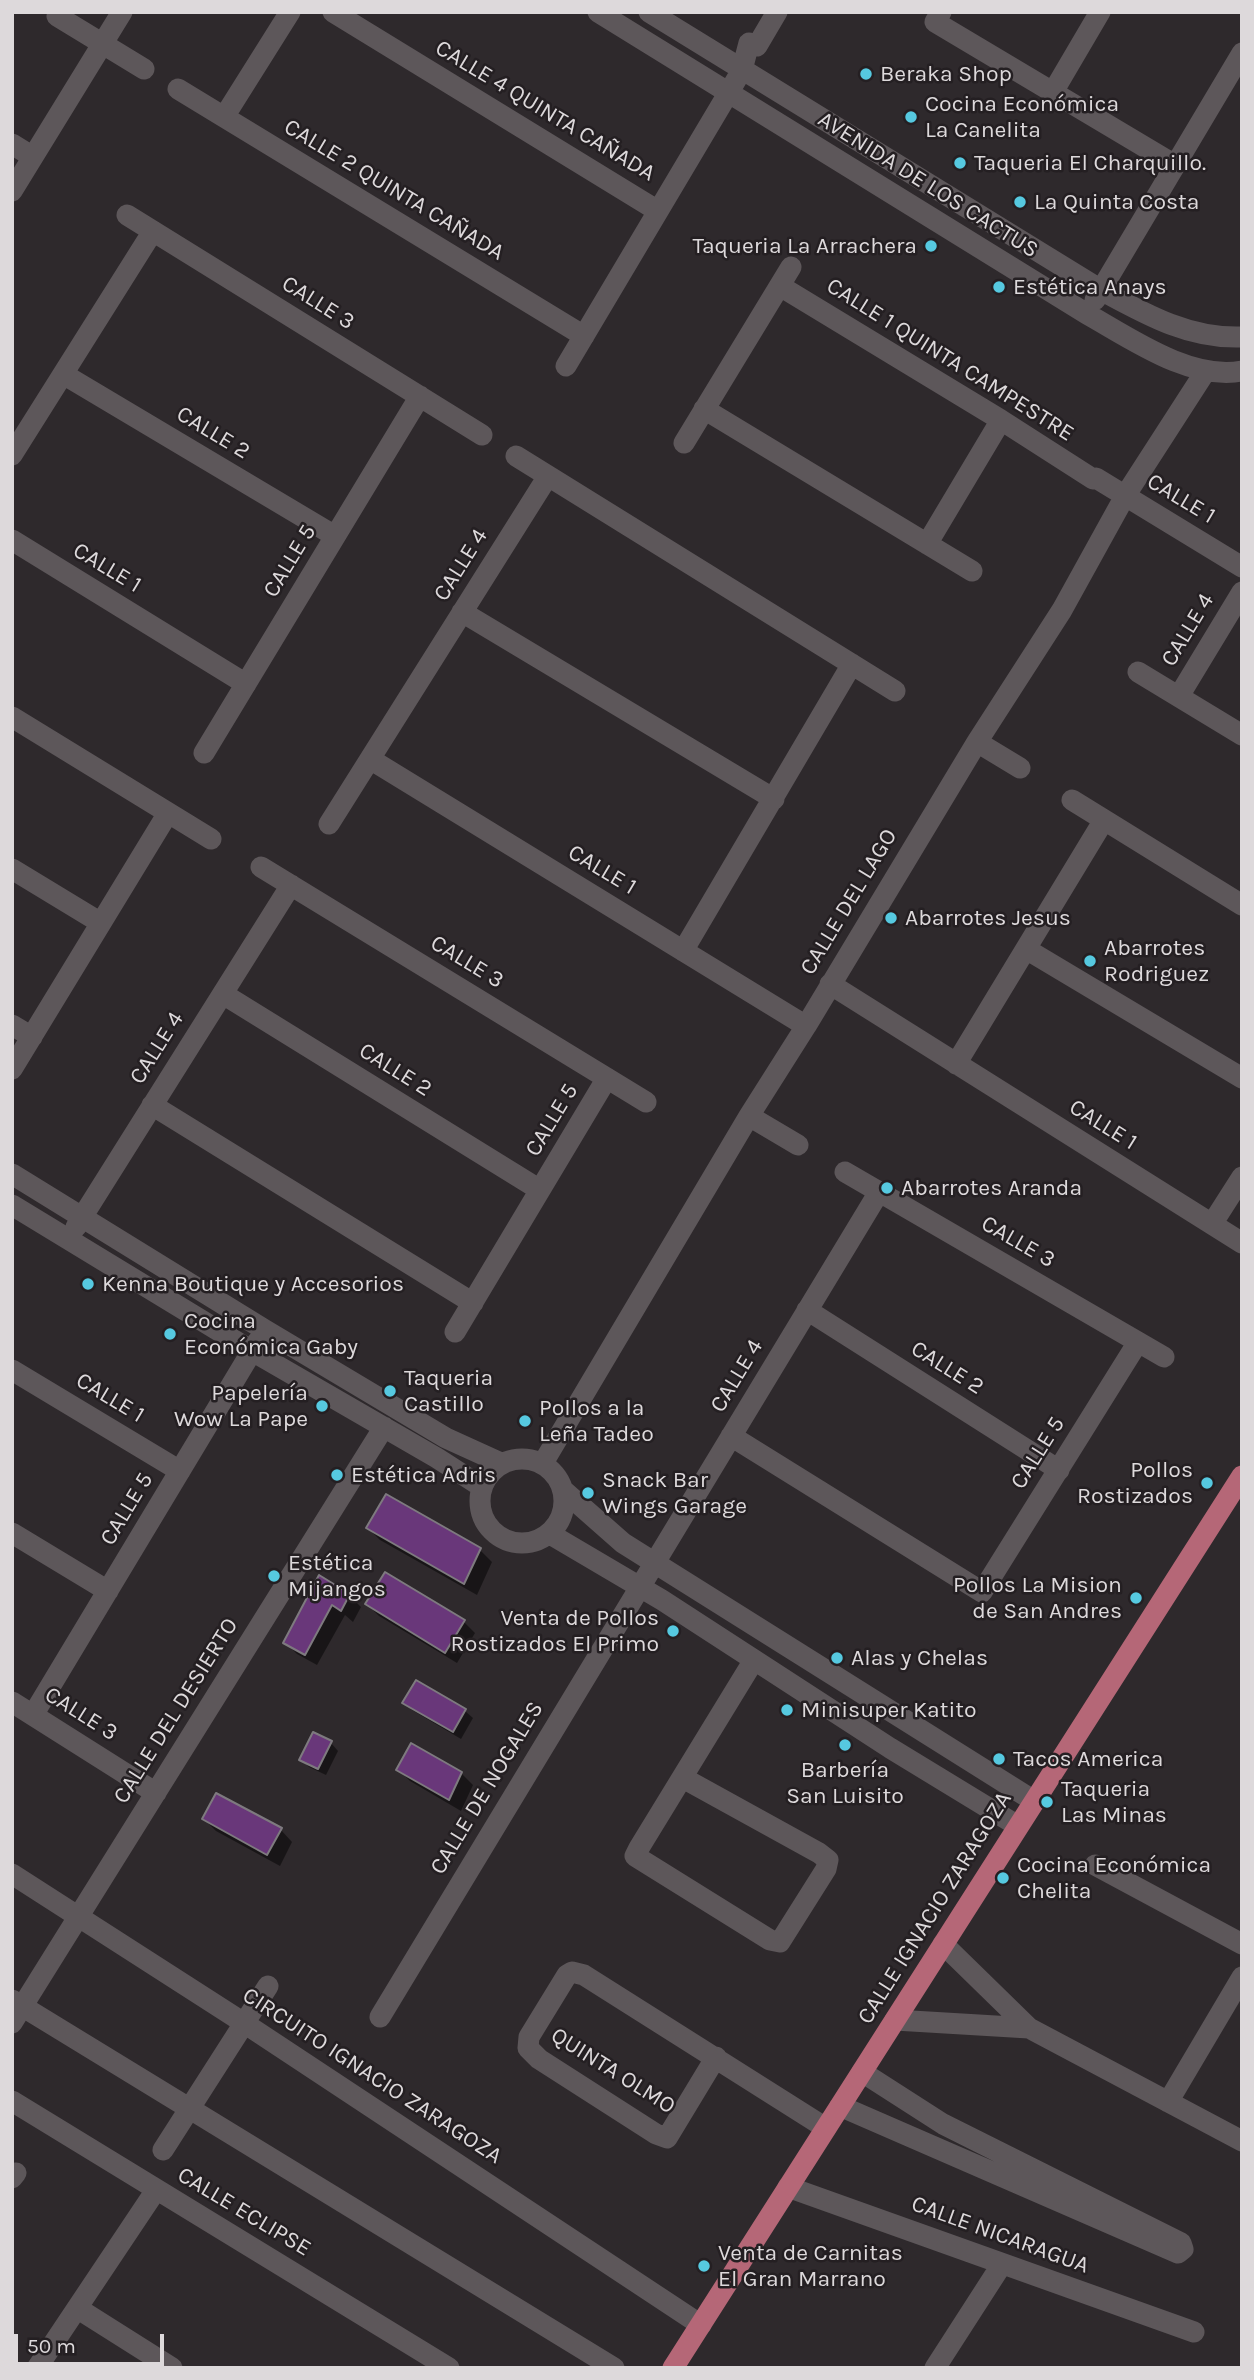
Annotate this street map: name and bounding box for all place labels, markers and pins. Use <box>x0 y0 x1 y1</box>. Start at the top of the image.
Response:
place label: Beraka Shop <box>880 60 1012 88</box>
marker: Beraka Shop <box>858 66 874 82</box>
place label: Cocina Económica La Canelita <box>925 90 1119 144</box>
marker: Cocina Económica La Canelita <box>903 109 919 125</box>
place label: Taqueria El Charquillo. <box>974 149 1206 177</box>
marker: Taqueria El Charquillo. <box>952 155 968 171</box>
place label: La Quinta Costa <box>1034 188 1199 216</box>
marker: La Quinta Costa <box>1012 194 1028 210</box>
place label: Taqueria La Arrachera <box>692 232 917 260</box>
marker: Taqueria La Arrachera <box>923 238 939 254</box>
place label: Estética Anays <box>1013 273 1167 301</box>
marker: Estética Anays <box>991 279 1007 295</box>
place label: Abarrotes Jesus <box>905 904 1071 932</box>
marker: Abarrotes Jesus <box>883 910 899 926</box>
place label: Abarrotes Rodriguez <box>1104 934 1209 988</box>
marker: Abarrotes Rodriguez <box>1082 953 1098 969</box>
place label: Abarrotes Aranda <box>901 1174 1082 1202</box>
marker: Abarrotes Aranda <box>879 1180 895 1196</box>
place label: Kenna Boutique y Accesorios <box>102 1270 404 1298</box>
marker: Kenna Boutique y Accesorios <box>80 1276 96 1292</box>
place label: Cocina Económica Gaby <box>184 1307 358 1361</box>
marker: Cocina Económica Gaby <box>162 1326 178 1342</box>
place label: Taqueria Castillo <box>404 1364 493 1418</box>
place label: Papelería Wow La Pape <box>174 1379 308 1433</box>
marker: Taqueria Castillo <box>382 1383 398 1399</box>
place label: Pollos a la Leña Tadeo <box>539 1394 654 1448</box>
marker: Papelería Wow La Pape <box>314 1398 330 1414</box>
marker: Pollos a la Leña Tadeo <box>517 1413 533 1429</box>
place label: Pollos Rostizados <box>1077 1456 1193 1510</box>
place label: Estética Adris <box>351 1461 496 1489</box>
place label: Snack Bar Wings Garage <box>602 1466 747 1520</box>
marker: Estética Adris <box>329 1467 345 1483</box>
marker: Pollos Rostizados <box>1199 1475 1215 1491</box>
marker: Snack Bar Wings Garage <box>580 1485 596 1501</box>
place label: Estética Mijangos <box>288 1549 386 1603</box>
marker: Estética Mijangos <box>266 1568 282 1584</box>
place label: Pollos La Mision de San Andres <box>953 1571 1122 1625</box>
marker: Pollos La Mision de San Andres <box>1128 1590 1144 1606</box>
place label: Venta de Pollos Rostizados El Primo <box>451 1604 659 1658</box>
marker: Venta de Pollos Rostizados El Primo <box>665 1623 681 1639</box>
place label: Alas y Chelas <box>851 1644 988 1672</box>
marker: Alas y Chelas <box>829 1650 845 1666</box>
place label: Minisuper Katito <box>801 1696 976 1724</box>
marker: Minisuper Katito <box>779 1702 795 1718</box>
marker: Barbería San Luisito <box>837 1737 853 1753</box>
place label: Tacos America <box>1013 1745 1163 1773</box>
marker: Tacos America <box>991 1751 1007 1767</box>
place label: Barbería San Luisito <box>786 1756 904 1810</box>
place label: Taqueria Las Minas <box>1061 1775 1167 1829</box>
marker: Taqueria Las Minas <box>1039 1794 1055 1810</box>
place label: Cocina Económica Chelita <box>1017 1851 1211 1905</box>
marker: Cocina Económica Chelita <box>995 1870 1011 1886</box>
place label: Venta de Carnitas El Gran Marrano <box>718 2239 903 2293</box>
marker: Venta de Carnitas El Gran Marrano <box>696 2258 712 2274</box>

